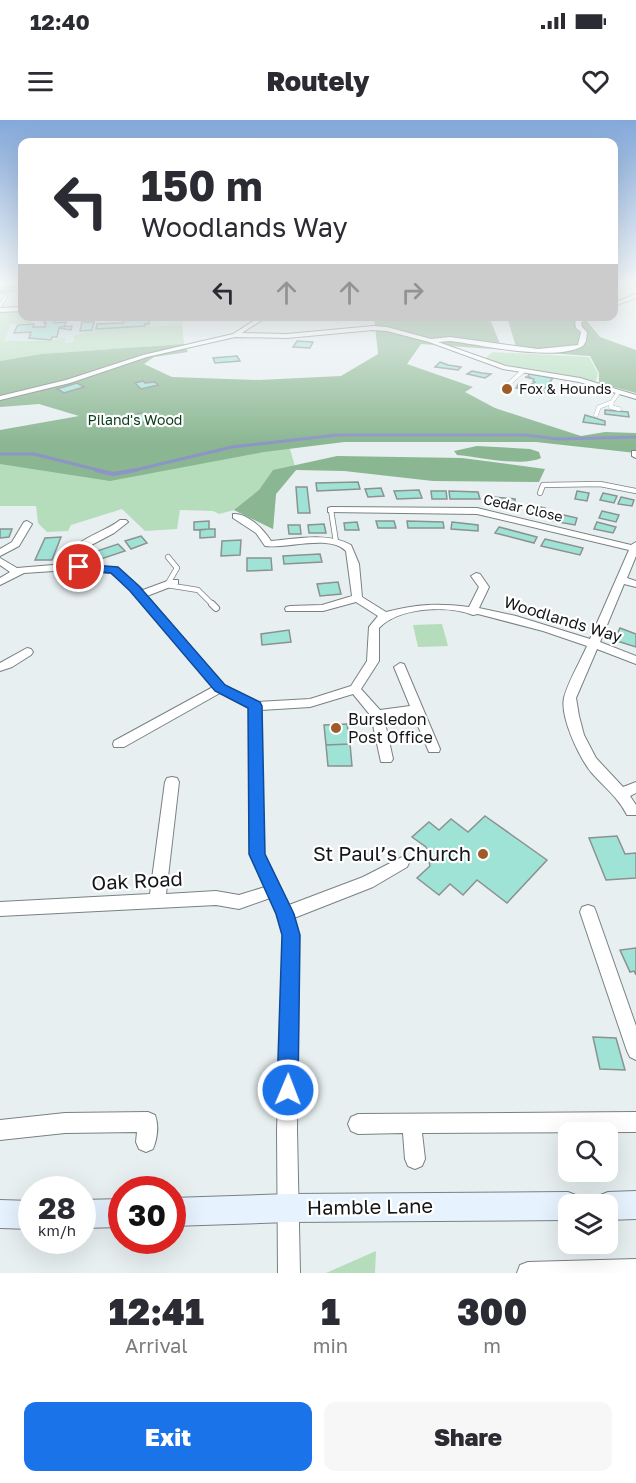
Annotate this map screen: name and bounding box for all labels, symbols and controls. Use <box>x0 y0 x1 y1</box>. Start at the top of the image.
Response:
text: 12:40 <box>30 8 90 35</box>
icon: menu <box>24 65 57 98</box>
text: Routely <box>266 65 370 97</box>
icon: heart <box>579 65 612 98</box>
text: 150 m <box>141 160 263 210</box>
icon: left <box>42 162 120 240</box>
text: Woodlands Way <box>141 211 348 243</box>
icon: left <box>207 276 240 309</box>
icon: ahead <box>270 276 303 309</box>
icon: ahead <box>333 276 366 309</box>
icon: right <box>396 276 429 309</box>
place label: Fox & Hounds <box>519 380 612 397</box>
marker: Fox & Hounds <box>500 382 514 396</box>
park label: Piland's Wood <box>88 411 182 428</box>
street label: Cedar Close <box>482 490 564 525</box>
pin <box>53 541 104 592</box>
icon: arrive <box>62 550 95 583</box>
street label: Woodlands Way <box>502 592 625 646</box>
place label: Bursledon Post Office <box>348 709 433 747</box>
marker: Bursledon Post Office <box>329 721 343 735</box>
place label: St Paul’s Church <box>313 841 471 865</box>
marker: St Paul’s Church <box>476 847 490 861</box>
street label: Oak Road <box>91 866 183 894</box>
position arrow <box>256 1058 320 1122</box>
map controls <box>558 1122 618 1254</box>
button: search <box>558 1122 618 1182</box>
speed limit sign: 30 <box>108 1176 186 1254</box>
text: 28 <box>38 1190 76 1226</box>
street label: Hamble Lane <box>307 1193 433 1219</box>
button: layers <box>558 1194 618 1254</box>
text: km/h <box>38 1221 76 1239</box>
text: 12:41 <box>109 1290 204 1333</box>
text: 1 <box>321 1290 340 1333</box>
text: 300 <box>457 1290 527 1333</box>
text: Arrival <box>125 1333 188 1357</box>
text: min <box>313 1333 348 1357</box>
text: m <box>483 1333 501 1357</box>
button: Exit <box>24 1402 312 1471</box>
button: Share <box>324 1402 612 1471</box>

